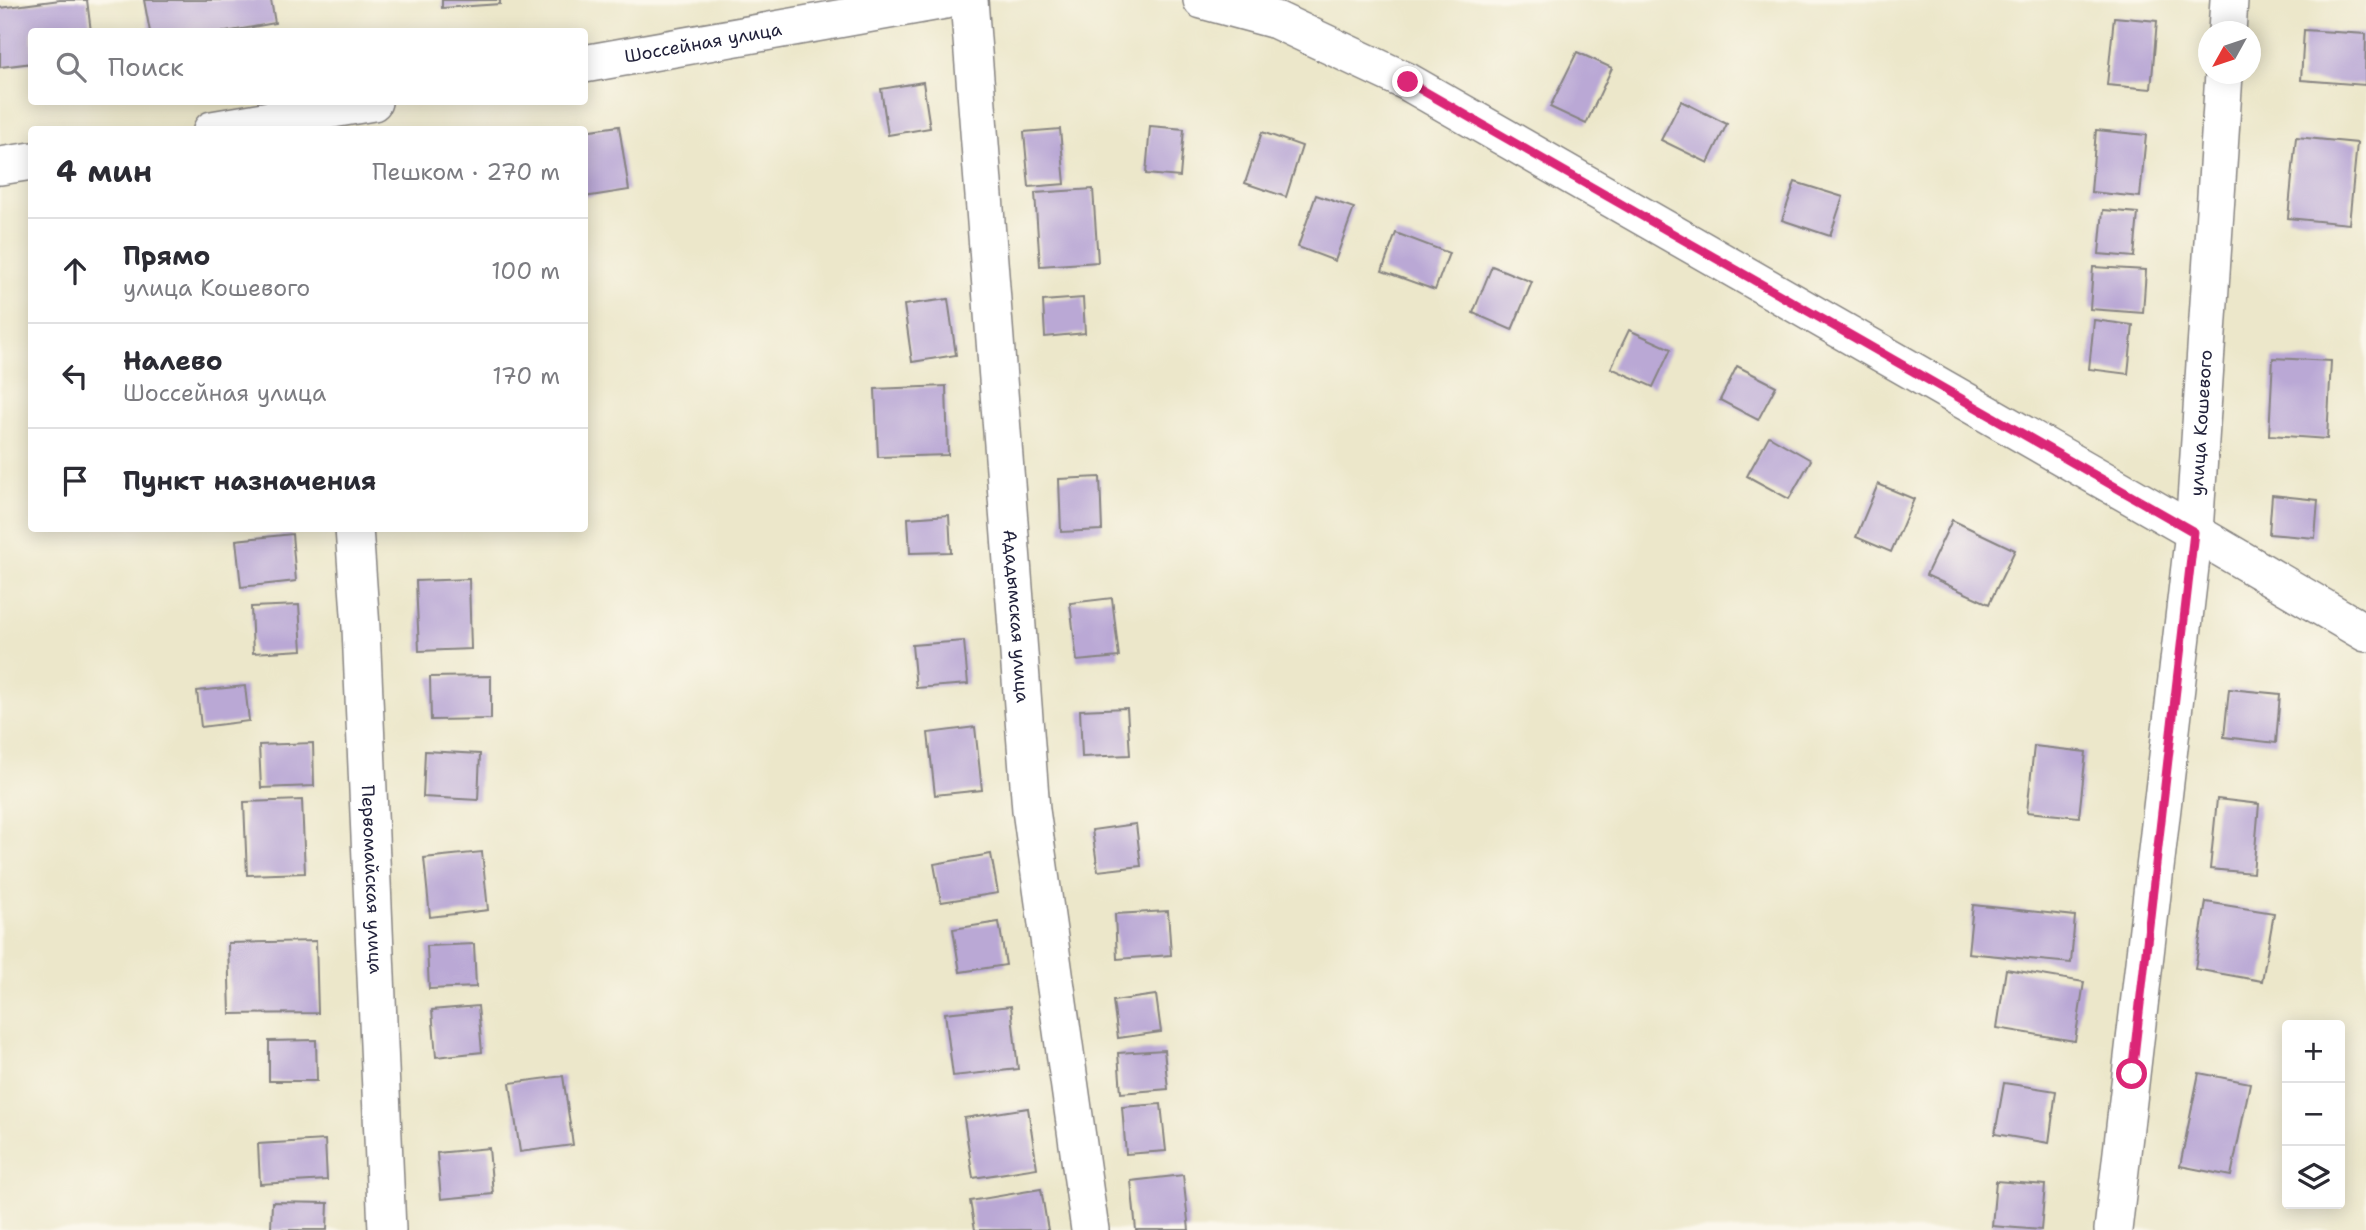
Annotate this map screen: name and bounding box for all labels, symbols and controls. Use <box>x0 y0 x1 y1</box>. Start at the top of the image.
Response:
street label: Шоссейная улица <box>623 17 784 69</box>
north arrow <box>2198 21 2261 84</box>
search box <box>28 28 588 105</box>
icon: search <box>52 48 90 86</box>
text: Поиск <box>108 49 184 84</box>
route end <box>1392 66 1423 97</box>
text: 4 мин <box>56 151 152 192</box>
text: Пешком · 270 m <box>372 157 560 187</box>
text: Прямо <box>123 238 211 273</box>
icon: ahead <box>56 252 94 290</box>
text: 100 m <box>491 256 560 286</box>
text: улица Кошевого <box>123 273 310 303</box>
text: Налево <box>123 343 223 378</box>
street label: улица Кошевого <box>2184 349 2218 497</box>
icon: left <box>56 357 94 395</box>
text: 170 m <box>492 361 560 391</box>
text: Шоссейная улица <box>123 378 326 408</box>
icon: arrive <box>56 462 94 500</box>
text: Пункт назначения <box>123 463 376 498</box>
street label: Ададымская улица <box>998 529 1035 704</box>
street label: Первомайская улица <box>356 785 388 974</box>
map controls <box>2282 1020 2345 1209</box>
button: + <box>2282 1020 2345 1083</box>
route start <box>2116 1058 2147 1089</box>
button: − <box>2282 1083 2345 1146</box>
button: layers <box>2282 1146 2345 1209</box>

